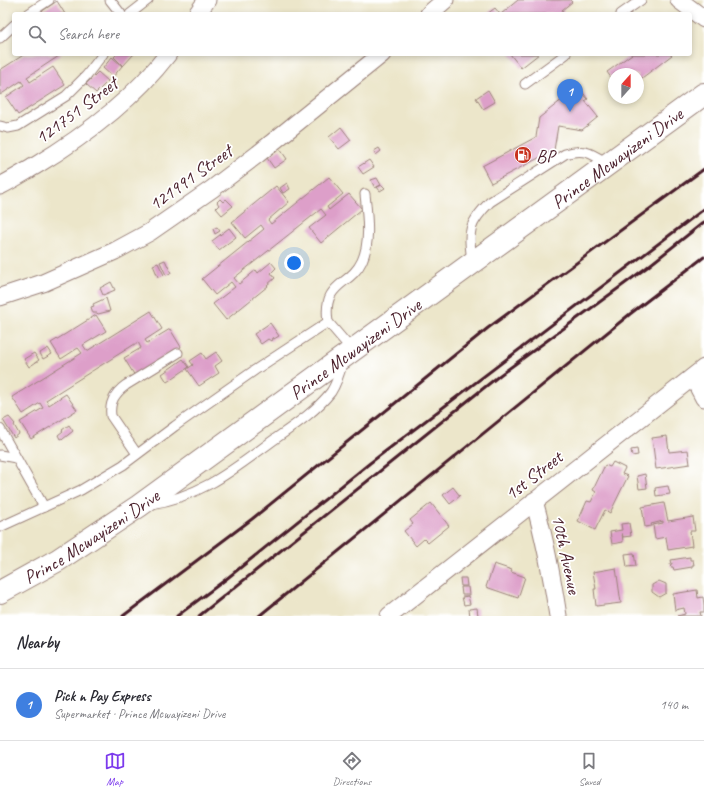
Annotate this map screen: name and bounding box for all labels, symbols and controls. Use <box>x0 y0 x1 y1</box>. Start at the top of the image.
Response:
search box <box>12 12 692 56</box>
icon: search <box>26 23 48 45</box>
text: Search here <box>58 25 119 44</box>
north arrow <box>608 68 644 104</box>
street label: 121751 Street <box>31 70 125 150</box>
pin: 1 <box>557 79 583 112</box>
street label: Prince Mcwayizeni Drive <box>547 101 689 214</box>
street label: 121991 Street <box>144 138 239 216</box>
place label: BP <box>536 144 557 168</box>
fuel station icon: BP <box>513 145 533 165</box>
your location <box>284 253 304 273</box>
street label: Prince Mcwayizeni Drive <box>285 292 428 405</box>
street label: 1st Street <box>500 445 569 506</box>
street label: Prince Mcwayizeni Drive <box>20 483 166 590</box>
street label: 10th Avenue <box>546 512 586 598</box>
text: Nearby <box>16 632 59 653</box>
text: Pick n Pay Express <box>54 687 151 706</box>
text: 1 <box>26 697 32 713</box>
text: 140 m <box>660 697 688 713</box>
text: Supermarket · Prince Mcwayizeni Drive <box>54 706 225 722</box>
tab: Map <box>104 750 126 788</box>
tab: Directions <box>333 750 371 788</box>
tab: Saved <box>578 750 600 788</box>

